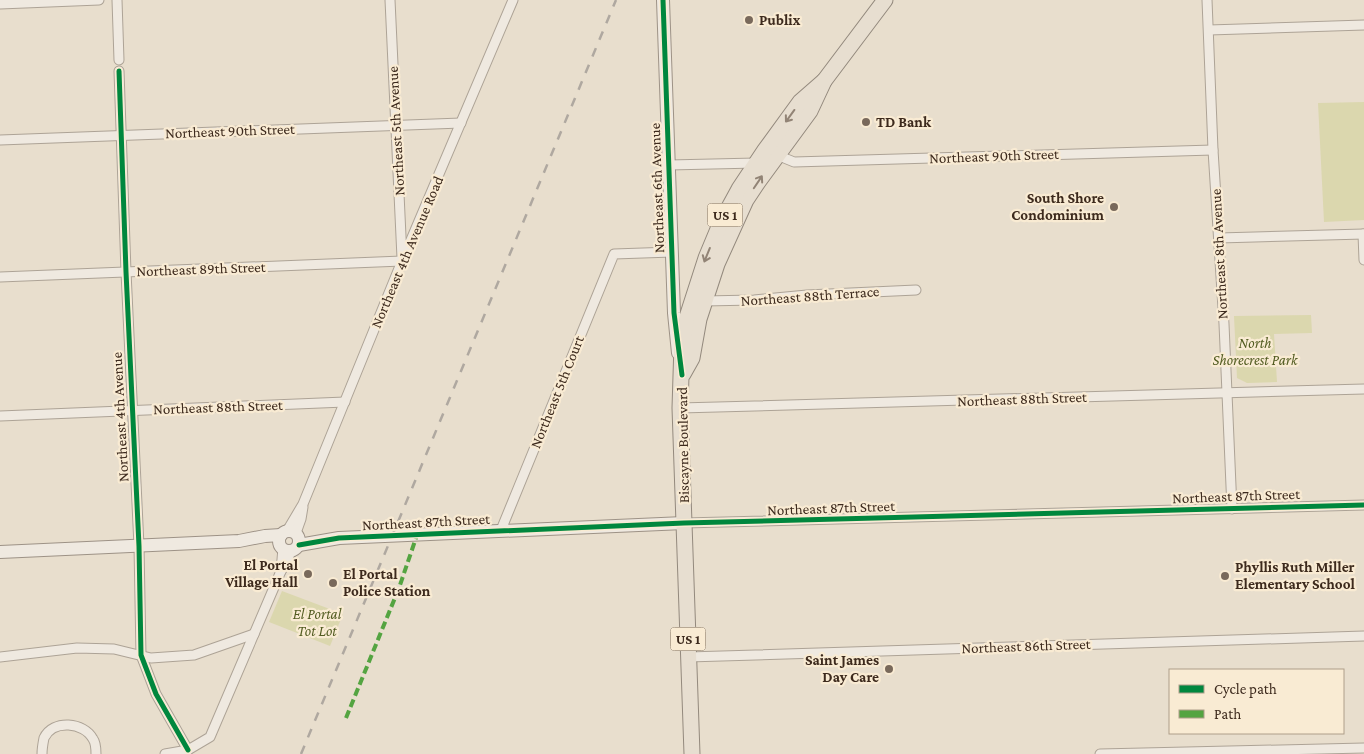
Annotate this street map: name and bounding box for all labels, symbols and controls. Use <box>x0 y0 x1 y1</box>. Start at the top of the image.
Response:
place label: Publix <box>759 12 801 28</box>
marker: Publix <box>743 14 755 26</box>
street label: Northeast 5th Avenue <box>385 65 407 196</box>
one-way arrow <box>785 109 795 123</box>
place label: TD Bank <box>876 114 932 130</box>
marker: TD Bank <box>860 116 872 128</box>
street label: Northeast 90th Street <box>165 121 296 141</box>
street label: Northeast 6th Avenue <box>647 122 667 253</box>
street label: Northeast 90th Street <box>929 146 1060 166</box>
street label: Northeast 4th Avenue Road <box>368 173 446 330</box>
one-way arrow <box>753 175 763 189</box>
street label: Northeast 8th Avenue <box>1208 188 1230 320</box>
place label: South Shore Condominium <box>1011 190 1104 223</box>
marker: South Shore Condominium <box>1108 201 1120 213</box>
road number: US 1 <box>708 204 742 226</box>
one-way arrow <box>702 247 711 262</box>
street label: Northeast 89th Street <box>136 259 267 279</box>
street label: Northeast 88th Terrace <box>740 283 880 309</box>
street label: Northeast 5th Court <box>527 332 587 451</box>
park label: North Shorecrest Park <box>1212 335 1299 368</box>
street label: Northeast 4th Avenue <box>109 351 131 483</box>
street label: Biscayne Boulevard <box>674 387 693 503</box>
street label: Northeast 88th Street <box>957 389 1088 409</box>
street label: Northeast 88th Street <box>153 397 284 417</box>
street label: Northeast 87th Street <box>1172 486 1301 506</box>
street label: Northeast 87th Street <box>767 498 896 518</box>
street label: Northeast 87th Street <box>362 511 491 533</box>
place label: El Portal Village Hall <box>224 557 299 590</box>
place label: Phyllis Ruth Miller Elementary School <box>1235 559 1355 592</box>
place label: El Portal Police Station <box>343 566 431 599</box>
marker: El Portal Village Hall <box>302 568 314 580</box>
marker: Phyllis Ruth Miller Elementary School <box>1219 570 1231 582</box>
marker: El Portal Police Station <box>327 577 339 589</box>
park label: El Portal Tot Lot <box>293 606 342 639</box>
road number: US 1 <box>670 628 706 650</box>
street label: Northeast 86th Street <box>961 636 1092 656</box>
place label: Saint James Day Care <box>805 652 879 685</box>
marker: Saint James Day Care <box>883 663 895 675</box>
legend <box>1169 669 1344 734</box>
text: Cycle path <box>1214 681 1277 698</box>
text: Path <box>1214 706 1241 722</box>

